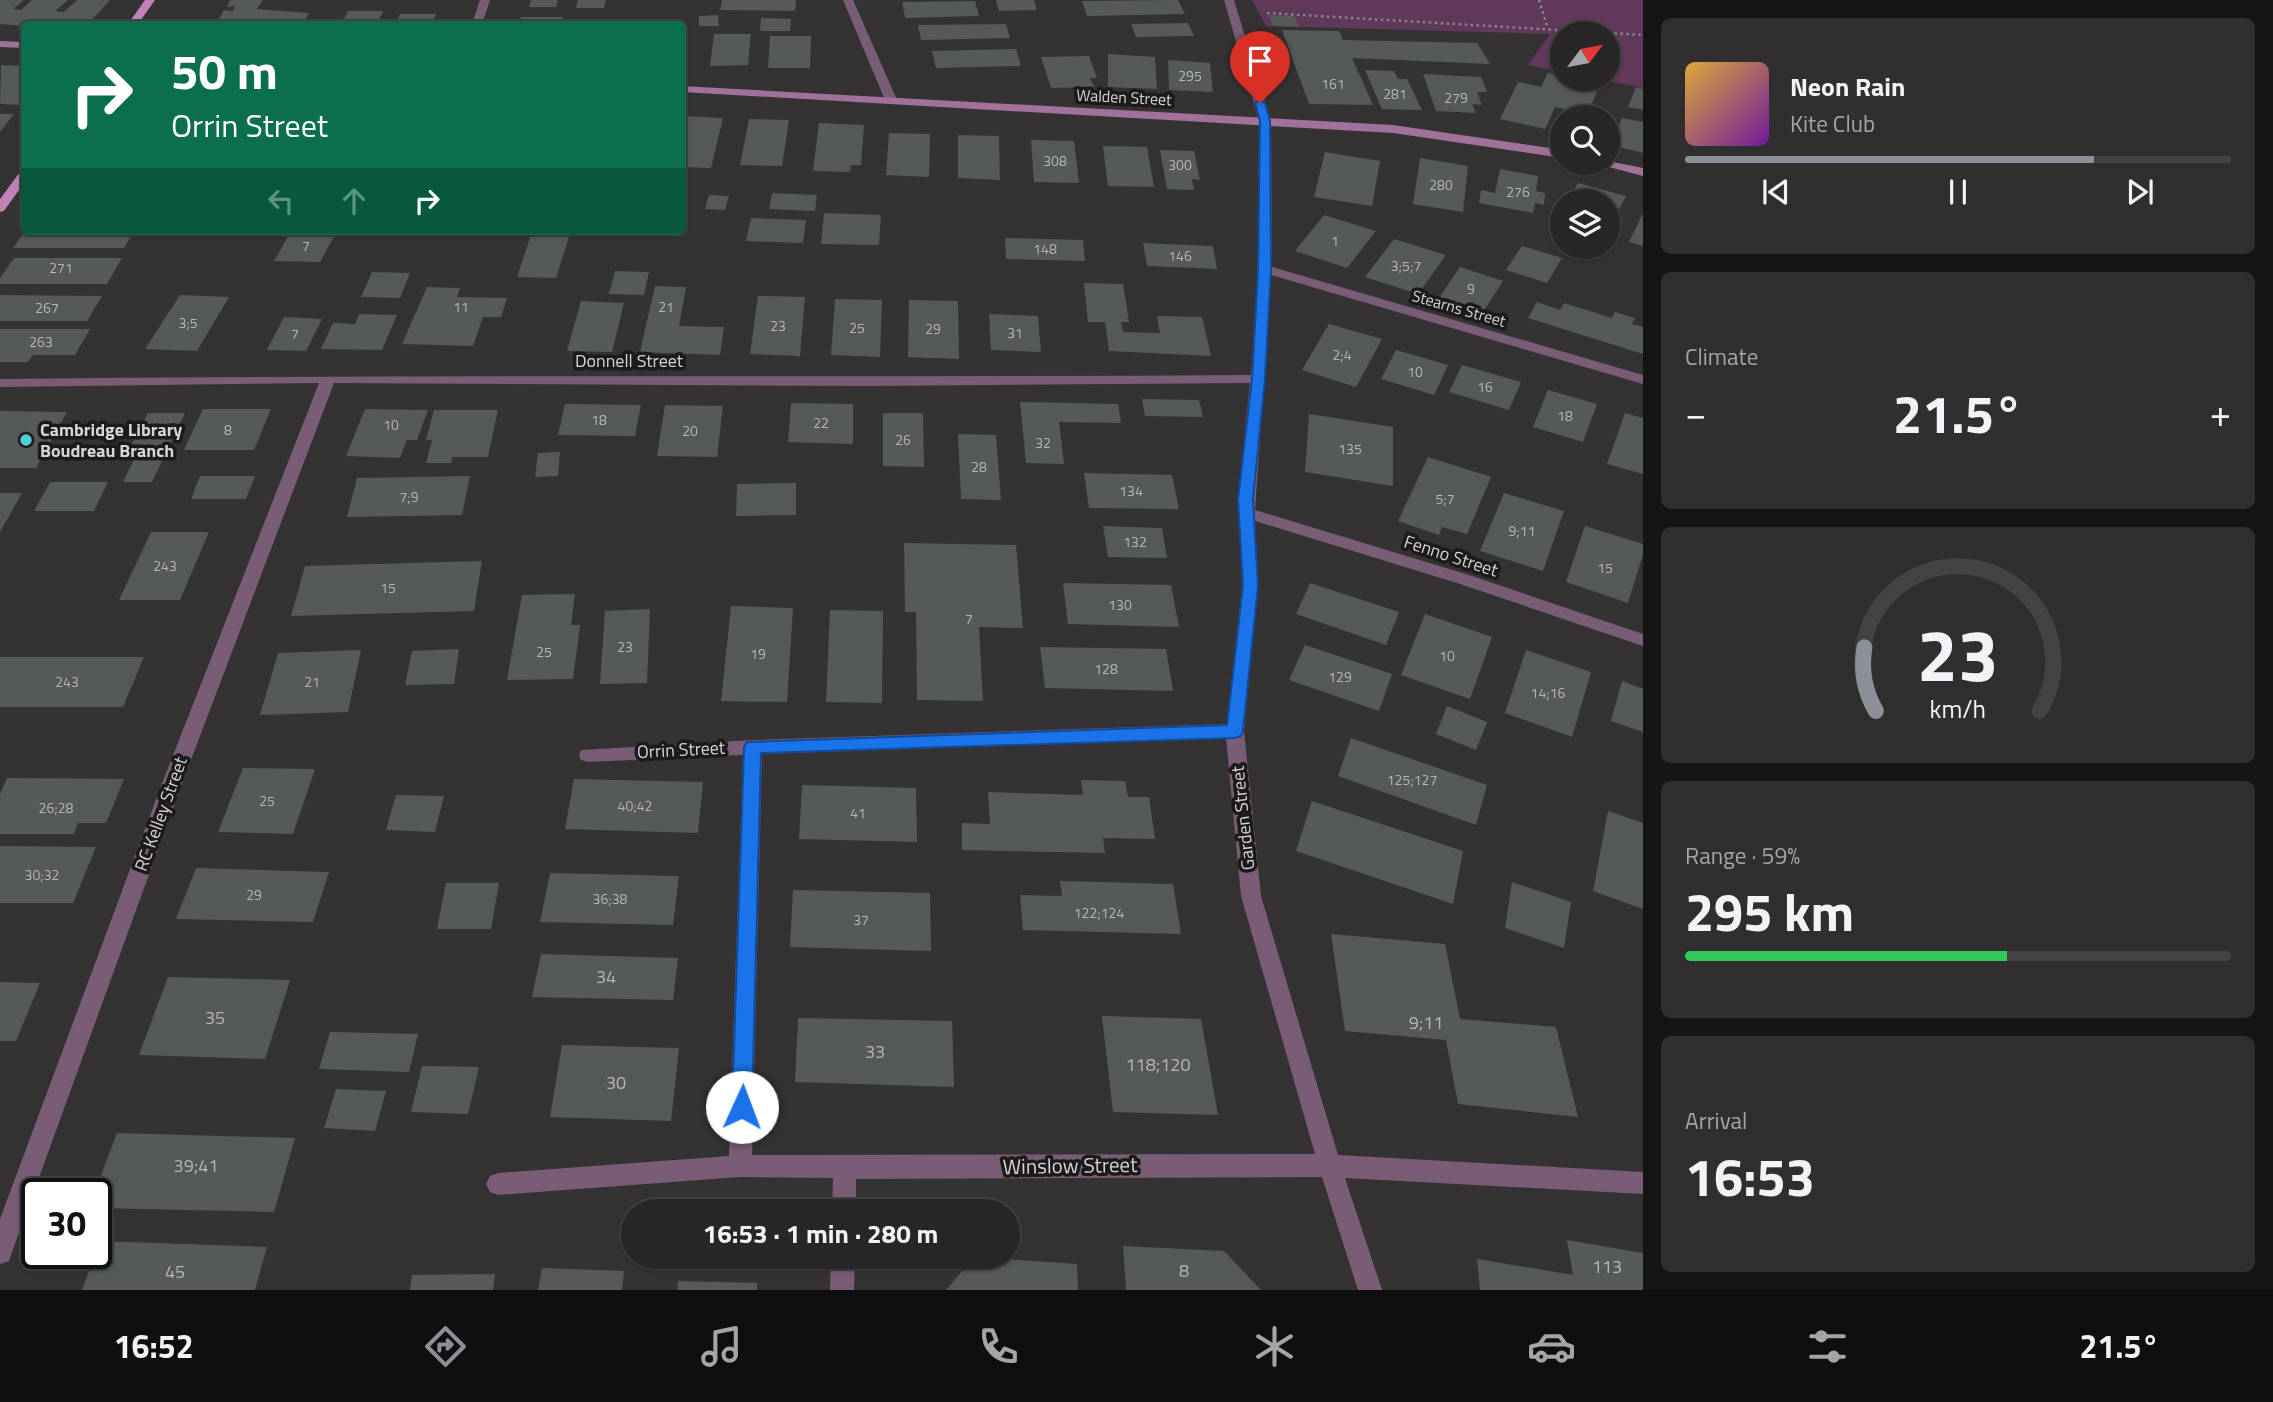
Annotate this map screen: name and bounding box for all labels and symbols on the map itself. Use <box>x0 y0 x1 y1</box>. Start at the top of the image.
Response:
north arrow <box>1550 21 1620 91</box>
pin <box>1230 31 1290 103</box>
house number: 295 <box>1178 65 1202 86</box>
house number: 161 <box>1321 73 1345 94</box>
street label: Walden Street <box>1076 83 1173 112</box>
house number: 281 <box>1383 83 1407 104</box>
house number: 279 <box>1444 87 1468 108</box>
house number: 308 <box>1043 150 1067 171</box>
house number: 300 <box>1168 154 1192 175</box>
house number: 280 <box>1429 174 1453 195</box>
house number: 276 <box>1506 181 1530 202</box>
house number: 1 <box>1331 230 1339 251</box>
house number: 7 <box>302 235 310 256</box>
house number: 148 <box>1033 238 1057 259</box>
house number: 146 <box>1168 245 1192 266</box>
house number: 3;5;7 <box>1391 255 1421 276</box>
house number: 271 <box>49 257 73 278</box>
house number: 9 <box>1467 278 1475 299</box>
street label: Stearns Street <box>1409 283 1509 333</box>
house number: 11 <box>453 296 469 317</box>
house number: 21 <box>658 296 674 317</box>
house number: 267 <box>35 297 59 318</box>
house number: 3;5 <box>178 312 198 333</box>
house number: 23 <box>770 315 786 336</box>
house number: 25 <box>849 317 865 338</box>
house number: 29 <box>925 318 941 339</box>
house number: 31 <box>1007 322 1023 343</box>
house number: 7 <box>291 323 299 344</box>
house number: 263 <box>29 331 53 352</box>
house number: 2;4 <box>1332 344 1352 365</box>
street label: Donnell Street <box>575 347 684 374</box>
house number: 10 <box>1407 361 1423 382</box>
house number: 16 <box>1477 376 1493 397</box>
house number: 18 <box>1557 405 1573 426</box>
house number: 18 <box>591 409 607 430</box>
house number: 22 <box>813 412 829 433</box>
house number: 10 <box>383 414 399 435</box>
place label: Cambridge Library Boudreau Branch <box>40 416 182 464</box>
house number: 8 <box>224 419 232 440</box>
house number: 20 <box>682 420 698 441</box>
house number: 26 <box>895 429 911 450</box>
marker: Cambridge Library Boudreau Branch <box>18 432 34 448</box>
house number: 32 <box>1035 432 1051 453</box>
house number: 135 <box>1338 438 1362 459</box>
house number: 28 <box>971 456 987 477</box>
house number: 134 <box>1119 480 1143 501</box>
house number: 7;9 <box>399 486 419 507</box>
house number: 5;7 <box>1435 488 1455 509</box>
house number: 9;11 <box>1509 520 1536 541</box>
street label: Fenno Street <box>1401 528 1502 584</box>
house number: 132 <box>1123 531 1147 552</box>
house number: 243 <box>153 555 177 576</box>
house number: 15 <box>1597 557 1613 578</box>
house number: 15 <box>380 577 396 598</box>
house number: 130 <box>1108 594 1132 615</box>
house number: 7 <box>965 608 973 629</box>
house number: 23 <box>617 636 633 657</box>
house number: 25 <box>536 641 552 662</box>
house number: 19 <box>750 643 766 664</box>
house number: 10 <box>1439 645 1455 666</box>
house number: 128 <box>1094 658 1118 679</box>
house number: 129 <box>1328 666 1352 687</box>
house number: 243 <box>55 671 79 692</box>
house number: 21 <box>304 671 320 692</box>
house number: 14;16 <box>1531 682 1566 703</box>
street label: Orrin Street <box>636 734 726 765</box>
street label: RC Kelley Street <box>127 752 194 875</box>
street label: Garden Street <box>1224 764 1261 872</box>
house number: 125;127 <box>1387 769 1437 790</box>
house number: 25 <box>259 790 275 811</box>
house number: 40;42 <box>618 795 652 816</box>
house number: 26;28 <box>39 797 74 818</box>
house number: 41 <box>850 802 866 823</box>
house number: 30;32 <box>25 864 59 885</box>
house number: 29 <box>246 884 262 905</box>
house number: 36;38 <box>593 888 628 909</box>
house number: 122;124 <box>1074 902 1124 923</box>
house number: 37 <box>853 909 869 930</box>
house number: 34 <box>596 963 616 990</box>
house number: 35 <box>205 1004 225 1031</box>
house number: 9;11 <box>1409 1009 1443 1036</box>
house number: 33 <box>865 1038 885 1065</box>
house number: 118;120 <box>1126 1051 1190 1078</box>
house number: 30 <box>606 1069 626 1096</box>
position arrow <box>705 1070 779 1144</box>
street label: Winslow Street <box>1002 1148 1138 1182</box>
house number: 39;41 <box>174 1152 218 1179</box>
speed limit sign: 30 <box>21 1178 112 1269</box>
house number: 113 <box>1592 1253 1622 1280</box>
house number: 8 <box>1179 1257 1189 1284</box>
house number: 45 <box>165 1258 185 1285</box>

